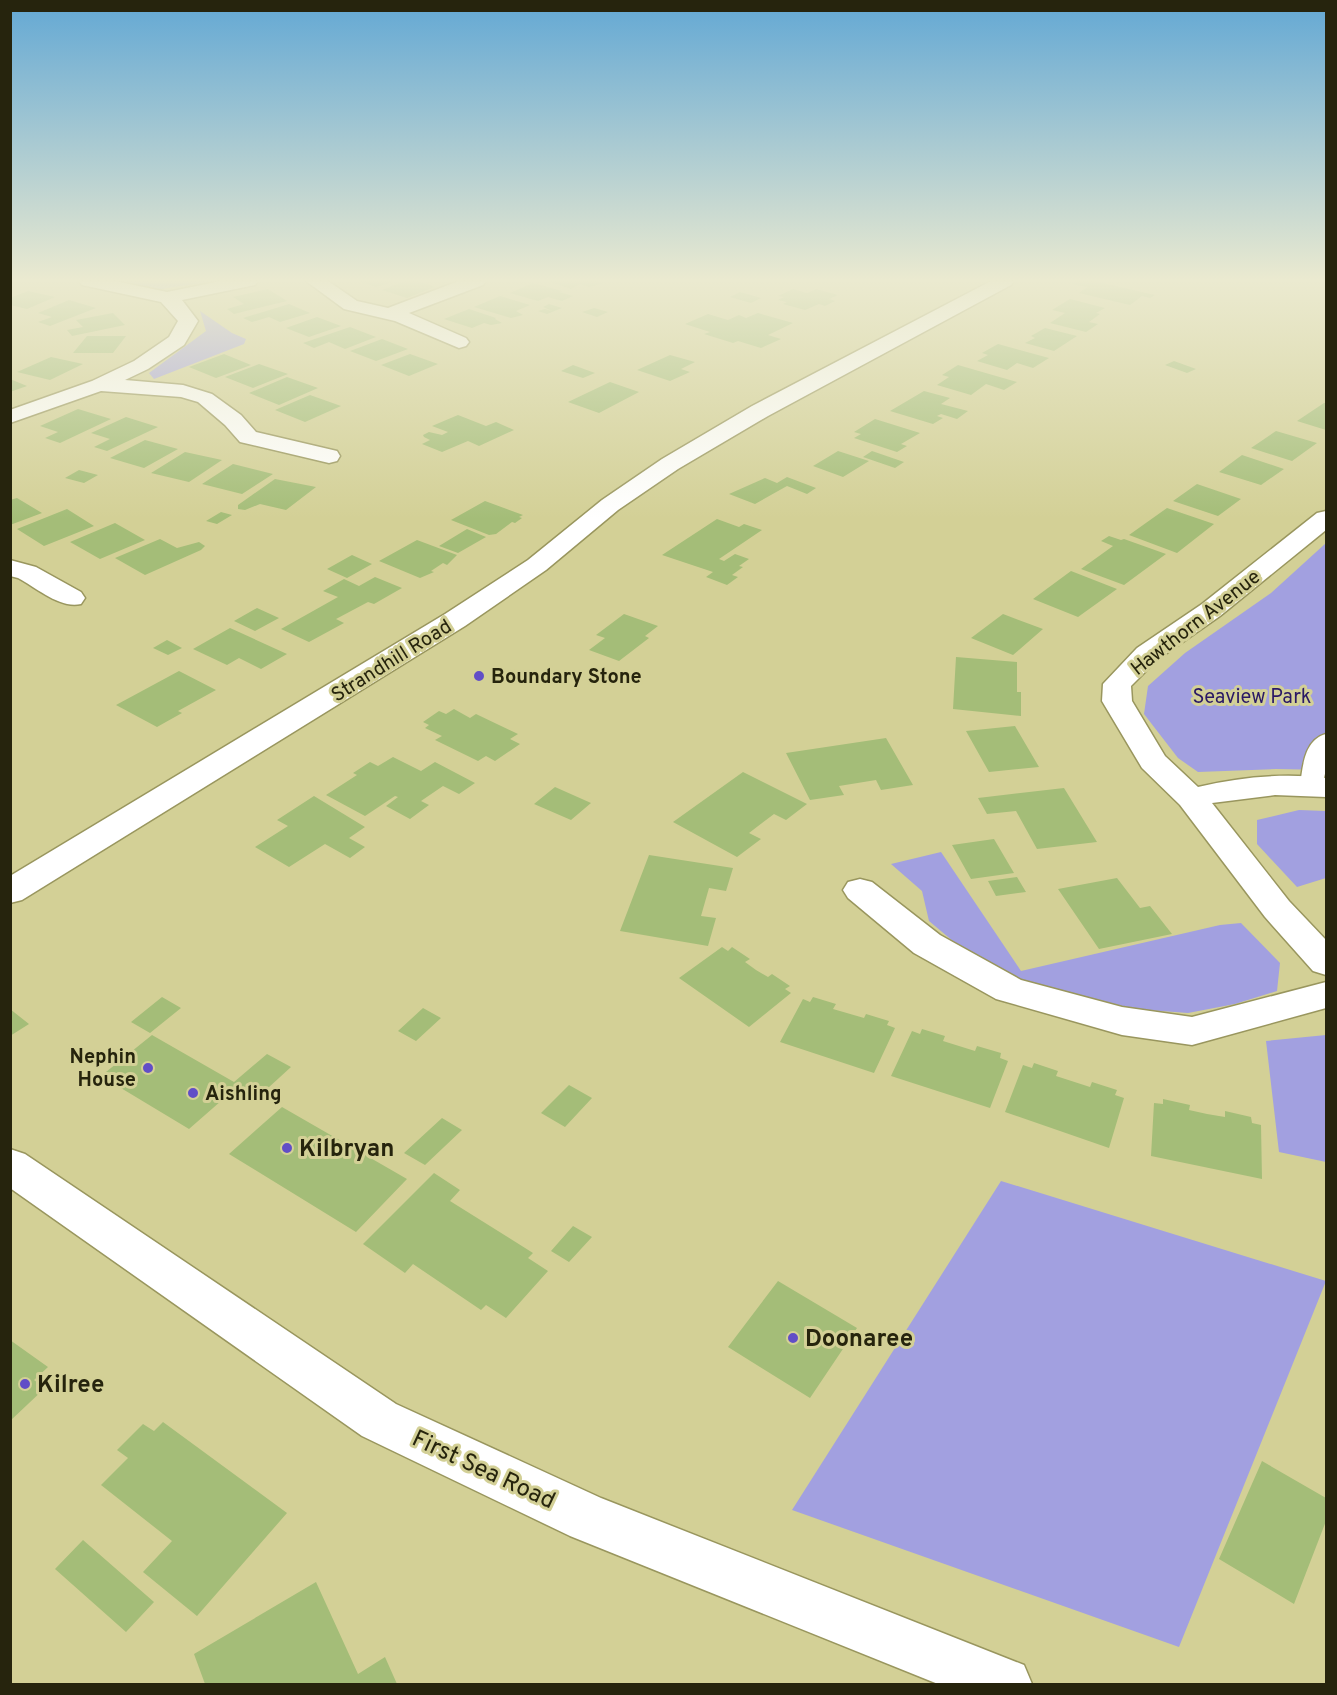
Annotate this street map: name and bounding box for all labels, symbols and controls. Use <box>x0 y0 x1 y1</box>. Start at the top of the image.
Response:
street label: Hawthorn Avenue <box>1126 565 1266 682</box>
street label: Strandhill Road <box>327 614 457 709</box>
place label: Boundary Stone <box>491 665 642 691</box>
marker: Boundary Stone <box>472 669 486 683</box>
park label: Seaview Park <box>1193 685 1311 711</box>
place label: Nephin House <box>70 1045 136 1094</box>
marker: Nephin House <box>141 1061 155 1075</box>
place label: Aishling <box>205 1082 282 1108</box>
marker: Aishling <box>186 1086 200 1100</box>
place label: Kilbryan <box>299 1135 394 1165</box>
marker: Kilbryan <box>280 1141 294 1155</box>
place label: Doonaree <box>805 1325 913 1355</box>
marker: Doonaree <box>786 1331 800 1345</box>
place label: Kilree <box>37 1371 104 1401</box>
marker: Kilree <box>18 1377 32 1391</box>
street label: First Sea Road <box>407 1424 560 1517</box>

